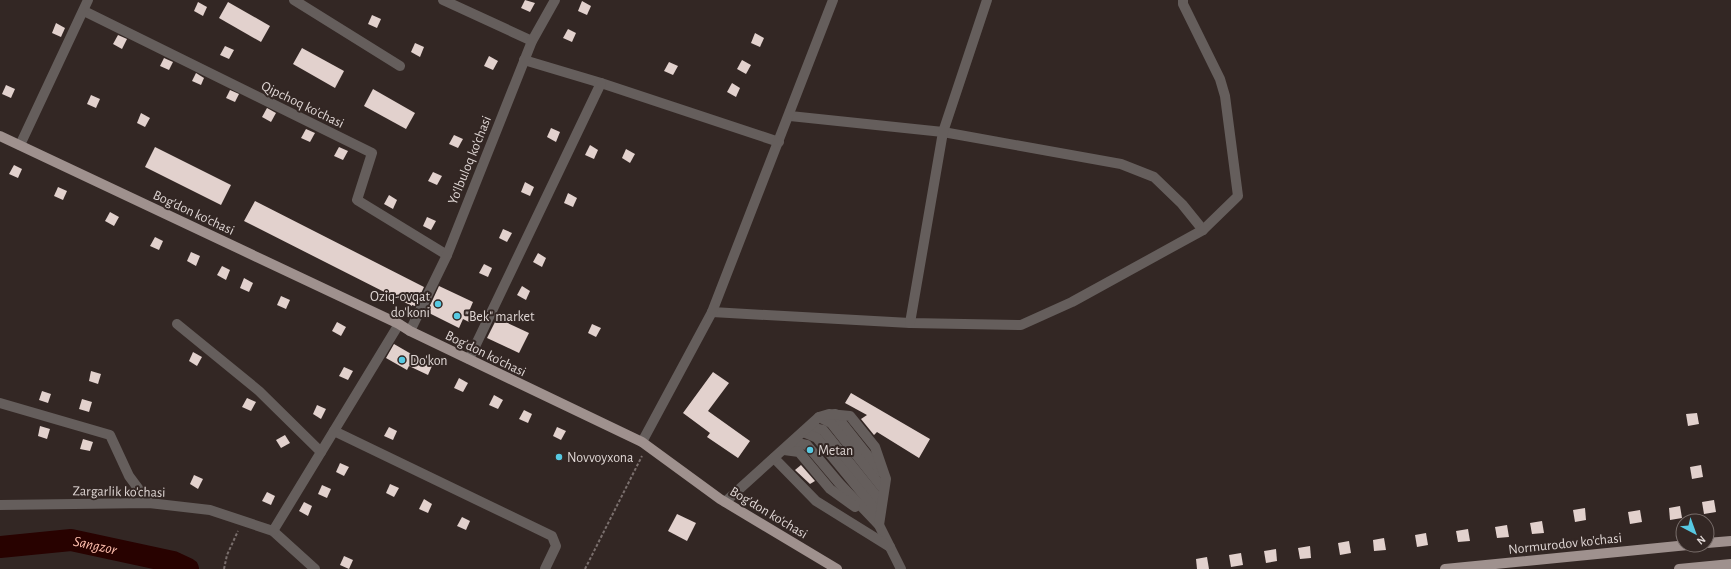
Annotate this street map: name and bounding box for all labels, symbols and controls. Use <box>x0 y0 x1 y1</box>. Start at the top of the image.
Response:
street label: Qipchoq ko'chasi <box>259 79 346 131</box>
street label: Yo'lbuloq ko'chasi <box>446 114 494 207</box>
street label: Bog'don ko'chasi <box>151 188 236 238</box>
place label: Oziq-ovqat do'koni <box>370 290 431 320</box>
marker: Oziq-ovqat do'koni <box>433 299 443 309</box>
place label: "Bek" market <box>465 310 535 324</box>
marker: "Bek" market <box>452 311 462 321</box>
street label: Bog'don ko'chasi <box>443 328 528 379</box>
place label: Do'kon <box>410 354 448 368</box>
marker: Do'kon <box>397 355 407 365</box>
place label: Metan <box>818 444 853 458</box>
marker: Metan <box>805 445 815 455</box>
place label: Novvoyxona <box>567 451 634 465</box>
marker: Novvoyxona <box>554 452 564 462</box>
street label: Zargarlik ko'chasi <box>72 484 166 500</box>
street label: Bog'don ko'chasi <box>727 484 810 542</box>
north arrow <box>1675 513 1715 553</box>
street label: Normurodov ko'chasi <box>1508 531 1623 557</box>
water label: Sangzor <box>72 534 119 558</box>
text: N <box>1695 534 1708 547</box>

